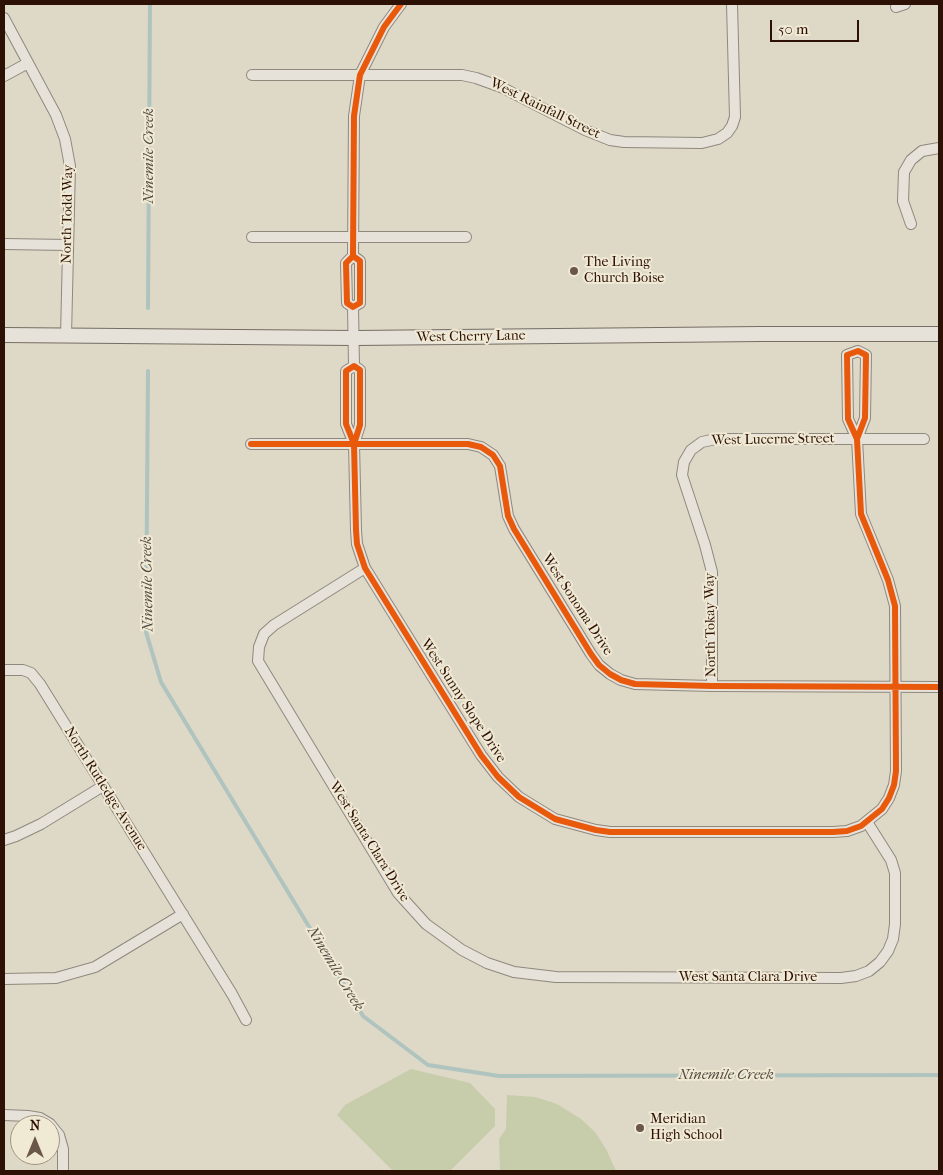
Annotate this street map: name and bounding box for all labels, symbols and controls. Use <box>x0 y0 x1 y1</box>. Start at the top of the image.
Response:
scale bar <box>773 10 862 42</box>
text: 50 m <box>778 20 808 38</box>
street label: West Rainfall Street <box>487 75 603 143</box>
water label: Ninemile Creek <box>140 108 158 204</box>
street label: North Todd Way <box>59 164 77 264</box>
place label: The Living Church Boise <box>584 255 664 288</box>
marker: The Living Church Boise <box>568 265 580 277</box>
street label: West Cherry Lane <box>416 328 526 346</box>
street label: West Lucerne Street <box>711 431 835 449</box>
water label: Ninemile Creek <box>138 536 158 632</box>
street label: West Sonoma Drive <box>538 551 616 659</box>
street label: North Tokay Way <box>702 572 720 678</box>
street label: West Sunny Slope Drive <box>417 636 509 766</box>
street label: North Rutledge Avenue <box>60 724 150 854</box>
street label: West Santa Clara Drive <box>325 779 413 905</box>
water label: Ninemile Creek <box>303 923 367 1015</box>
street label: West Santa Clara Drive <box>679 970 817 986</box>
water label: Ninemile Creek <box>678 1066 774 1084</box>
place label: Meridian High School <box>650 1112 723 1144</box>
north arrow <box>10 1115 60 1165</box>
text: N <box>30 1117 40 1134</box>
marker: Meridian High School <box>634 1122 646 1134</box>

